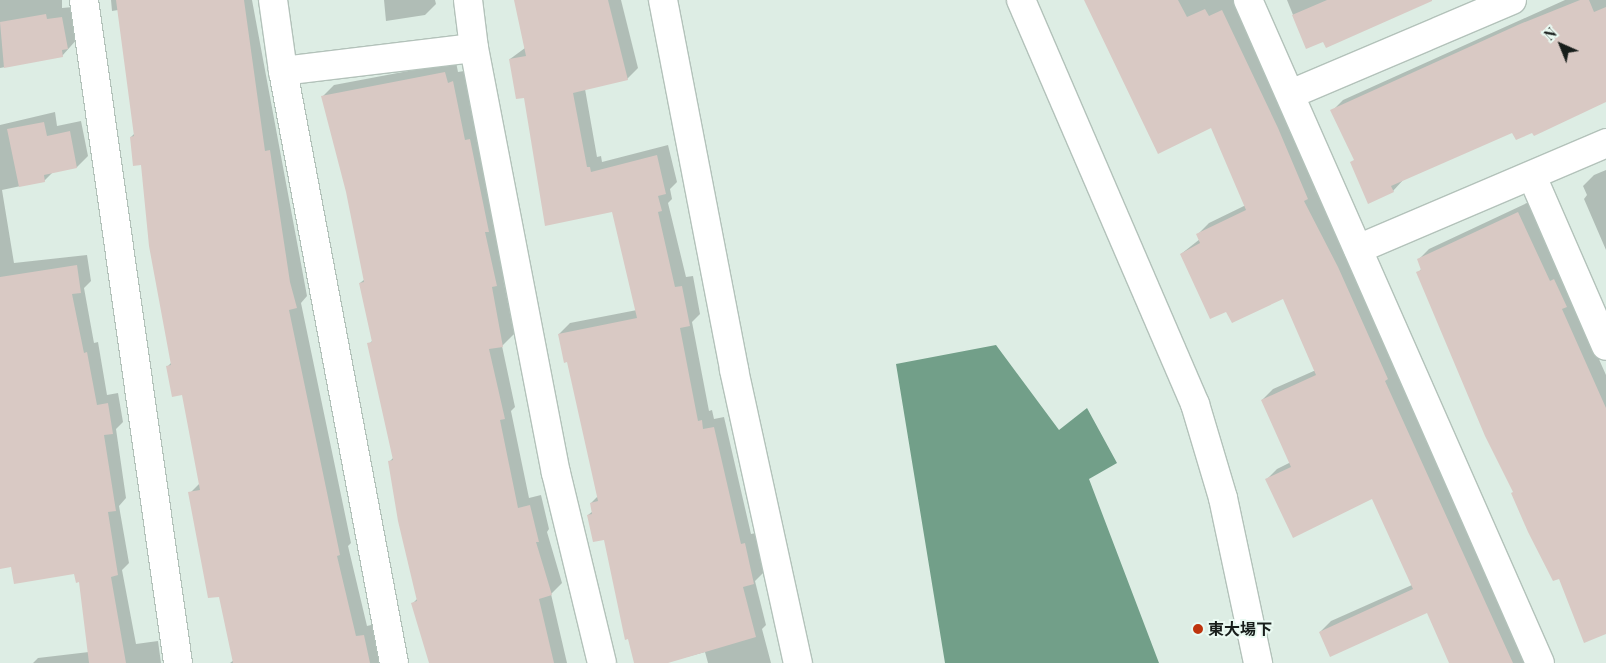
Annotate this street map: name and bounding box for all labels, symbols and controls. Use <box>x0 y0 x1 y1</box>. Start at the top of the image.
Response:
north arrow <box>1536 20 1586 70</box>
text: N <box>1540 24 1560 44</box>
place label: 東大場下 <box>1208 619 1272 639</box>
marker: 東大場下 <box>1192 623 1204 635</box>

